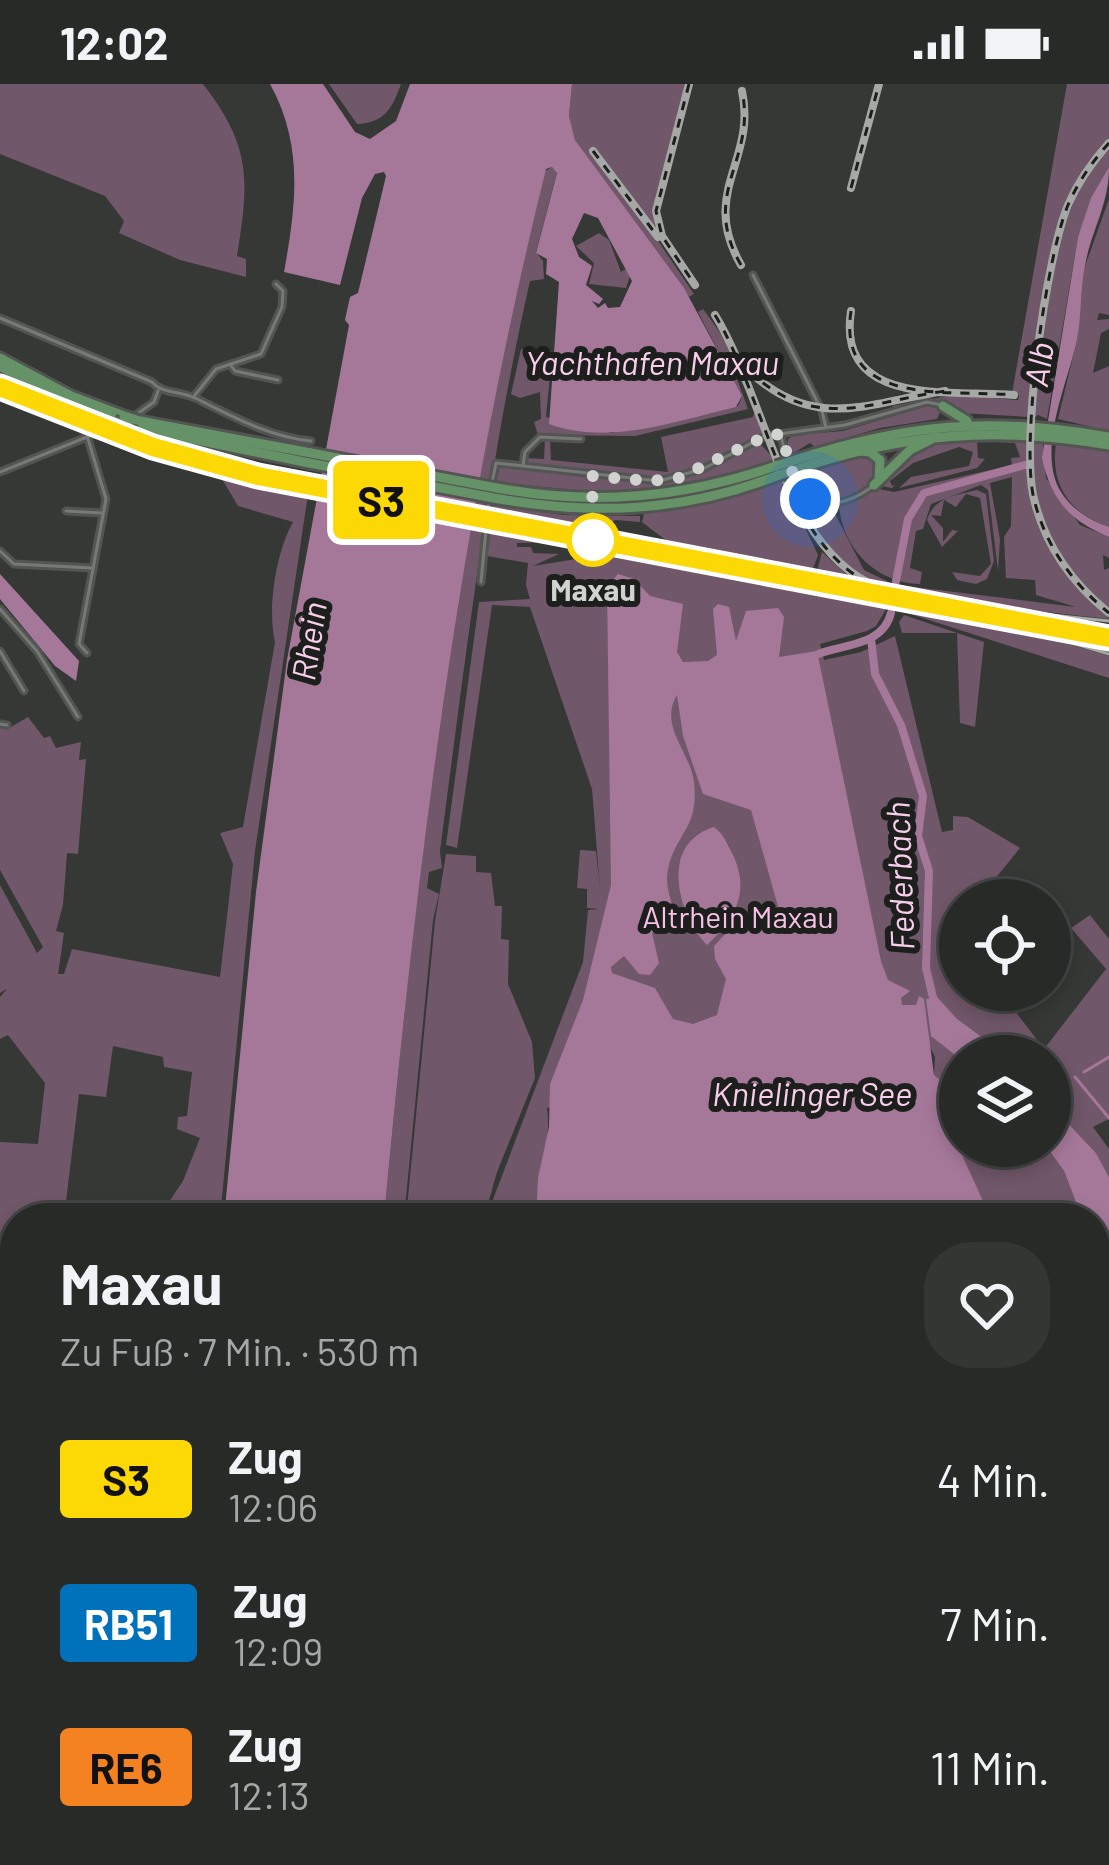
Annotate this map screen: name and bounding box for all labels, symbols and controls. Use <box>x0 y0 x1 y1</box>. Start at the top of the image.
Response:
text: 12:02 <box>60 15 168 69</box>
water label: Alb <box>1015 339 1061 389</box>
water label: Yachthafen Maxau <box>525 342 779 382</box>
line badge: S3 <box>327 461 435 539</box>
your location <box>780 469 840 529</box>
text: S3 <box>357 475 405 525</box>
marker: Maxau <box>568 515 618 565</box>
place label: Maxau <box>550 571 636 607</box>
water label: Rhein <box>282 599 334 683</box>
water label: Federbach <box>876 801 922 951</box>
map controls <box>939 879 1071 1167</box>
button: locate <box>939 879 1071 1011</box>
park label: Altrhein Maxau <box>642 898 834 934</box>
button: layers <box>939 1035 1071 1167</box>
water label: Knielinger See <box>712 1073 912 1113</box>
button: heart <box>924 1242 1050 1368</box>
text: Maxau <box>60 1248 223 1316</box>
text: Zu Fuß · 7 Min. · 530 m <box>60 1327 419 1374</box>
text: Zug <box>228 1429 303 1483</box>
text: 4 Min. <box>937 1452 1050 1506</box>
text: S3 <box>102 1454 150 1504</box>
text: 12:06 <box>228 1483 318 1530</box>
text: Zug <box>233 1573 308 1627</box>
text: 7 Min. <box>940 1596 1050 1650</box>
text: RB51 <box>84 1598 173 1648</box>
text: 12:09 <box>233 1627 323 1674</box>
text: Zug <box>228 1717 303 1771</box>
text: 11 Min. <box>930 1740 1050 1794</box>
text: RE6 <box>90 1742 162 1792</box>
text: 12:13 <box>228 1771 310 1818</box>

